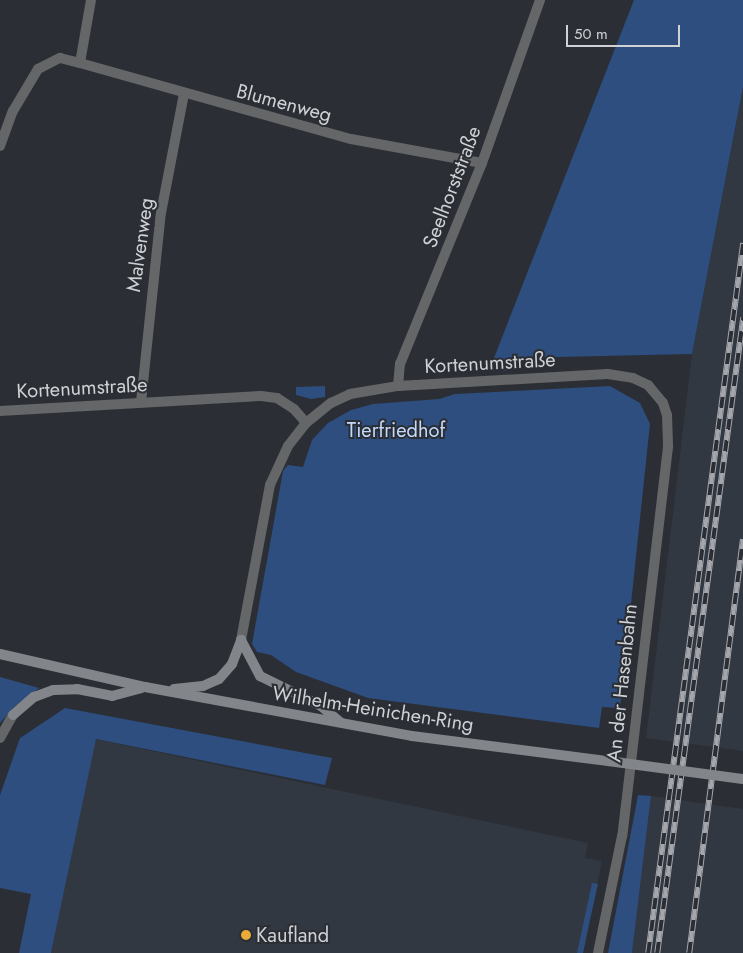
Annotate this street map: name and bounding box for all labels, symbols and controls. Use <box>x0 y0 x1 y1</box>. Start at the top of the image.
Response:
scale bar <box>568 15 682 47</box>
text: 50 m <box>574 23 608 45</box>
street label: Blumenweg <box>234 79 334 127</box>
street label: Seelhorststraße <box>418 123 486 251</box>
street label: Malvenweg <box>122 196 158 294</box>
street label: Kortenumstraße <box>424 348 556 378</box>
street label: Kortenumstraße <box>16 373 148 403</box>
park label: Tierfriedhof <box>347 418 445 442</box>
street label: An der Hasenbahn <box>602 603 642 763</box>
street label: Wilhelm-Heinichen-Ring <box>271 681 475 737</box>
place label: Kaufland <box>256 923 329 947</box>
marker: Kaufland <box>240 929 252 941</box>

